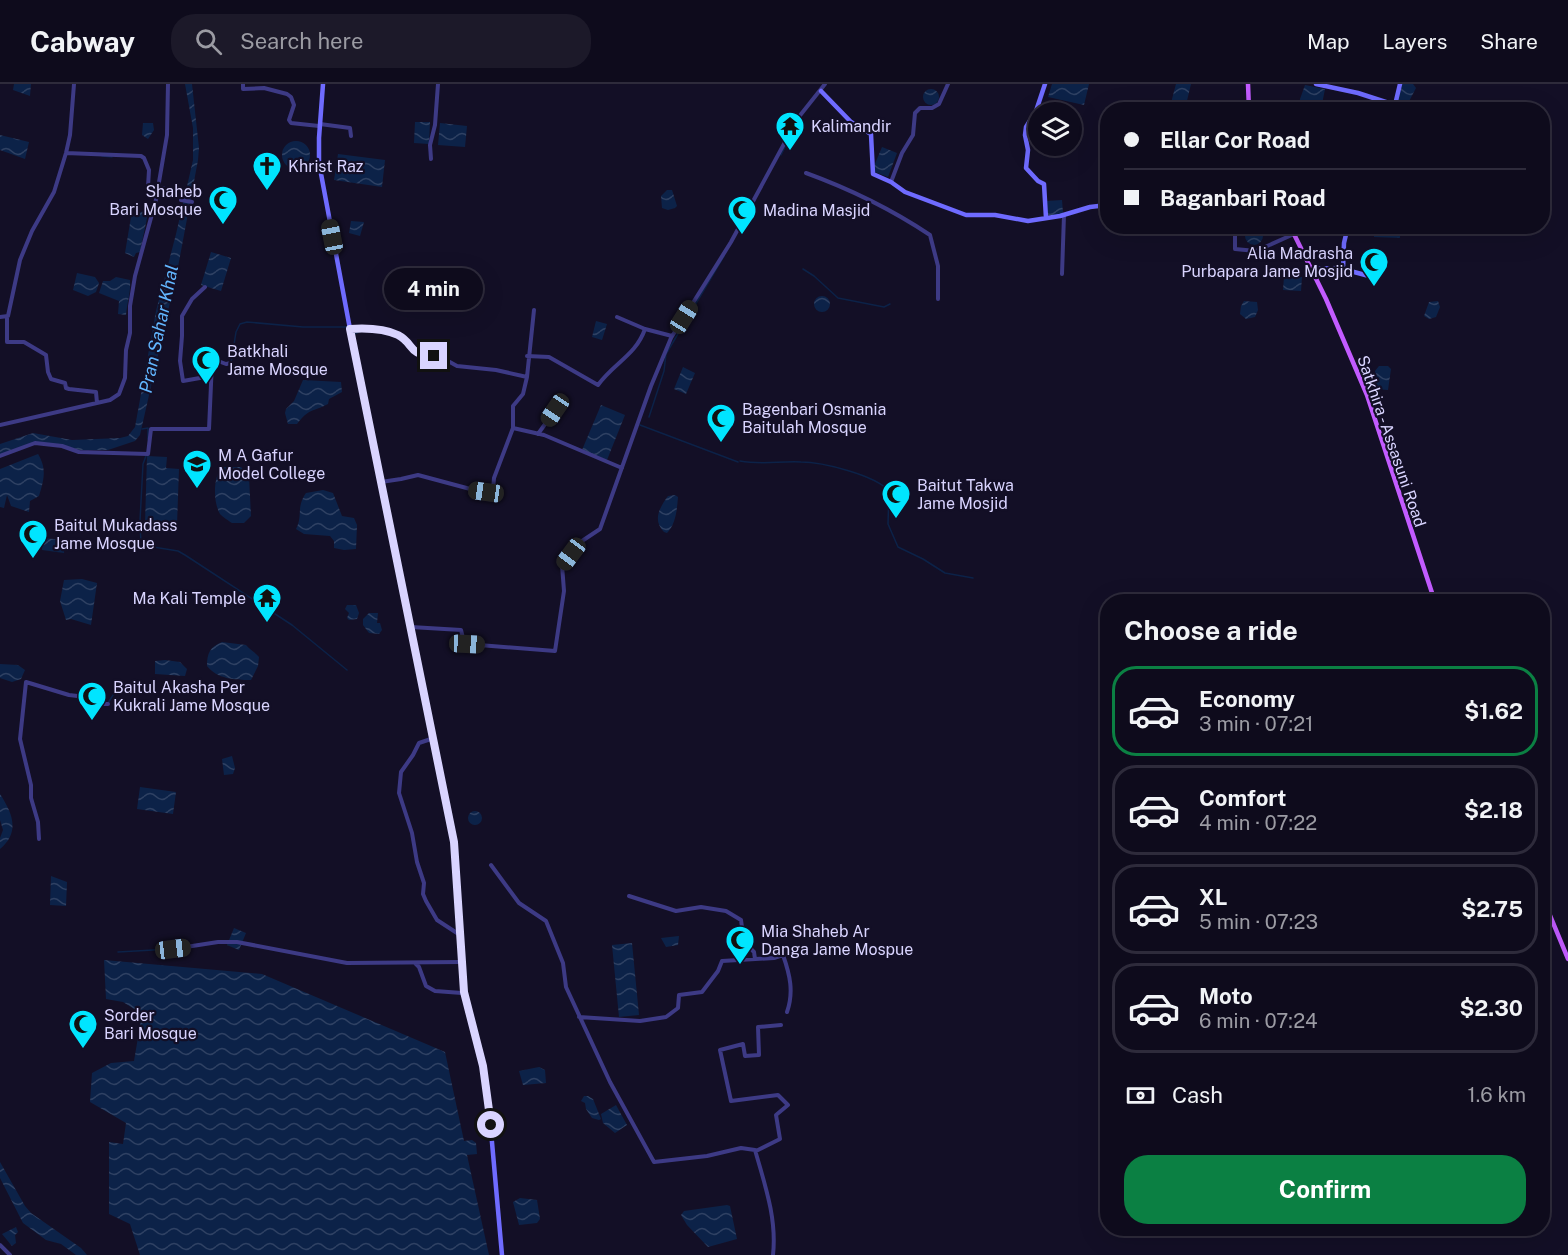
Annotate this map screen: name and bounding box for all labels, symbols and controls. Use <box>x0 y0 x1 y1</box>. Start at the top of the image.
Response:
search box <box>171 14 591 68</box>
text: Cabway <box>30 25 135 58</box>
icon: search <box>192 25 225 58</box>
text: Search here <box>240 28 363 54</box>
text: Map <box>1307 29 1350 54</box>
text: Layers <box>1383 29 1447 54</box>
text: Share <box>1480 29 1538 54</box>
map controls <box>1028 102 1082 156</box>
button: layers <box>1028 102 1082 156</box>
temple icon: Kalimandir <box>774 110 806 152</box>
place label: Kalimandir <box>811 117 891 136</box>
text: Ellar Cor Road <box>1160 127 1310 153</box>
church icon: Khrist Raz <box>251 150 283 192</box>
place label: Khrist Raz <box>288 157 364 176</box>
place label: Shaheb Bari Mosque <box>109 182 202 219</box>
mosque icon: Shaheb Bari Mosque <box>207 184 239 226</box>
text: Baganbari Road <box>1160 185 1326 211</box>
mosque icon: Madina Masjid <box>726 194 758 236</box>
place label: Madina Masjid <box>763 201 870 220</box>
car <box>320 218 344 256</box>
place label: Alia Madrasha Purbapara Jame Mosjid <box>1181 244 1353 281</box>
mosque icon: Alia Madrasha Purbapara Jame Mosjid <box>1358 246 1390 288</box>
water label: Pran Sahar Khal <box>135 263 182 395</box>
callout: 4 min <box>384 269 484 311</box>
text: 4 min <box>407 277 460 301</box>
car <box>667 297 701 337</box>
place label: Batkhali Jame Mosque <box>227 342 328 379</box>
route end <box>420 342 447 369</box>
mosque icon: Batkhali Jame Mosque <box>190 344 222 386</box>
street label: Satkhira - Assasuni Road <box>1353 353 1430 530</box>
car <box>537 390 573 430</box>
place label: Bagenbari Osmania Baitulah Mosque <box>742 400 886 437</box>
mosque icon: Bagenbari Osmania Baitulah Mosque <box>705 402 737 444</box>
place label: M A Gafur Model College <box>218 446 325 483</box>
school or university icon: M A Gafur Model College <box>181 448 213 490</box>
place label: Baitut Takwa Jame Mosjid <box>917 476 1014 513</box>
mosque icon: Baitut Takwa Jame Mosjid <box>880 478 912 520</box>
car <box>467 481 505 503</box>
place label: Baitul Mukadass Jame Mosque <box>54 516 177 553</box>
mosque icon: Baitul Mukadass Jame Mosque <box>17 518 49 560</box>
car <box>553 534 589 574</box>
temple icon: Ma Kali Temple <box>251 582 283 624</box>
place label: Ma Kali Temple <box>133 589 246 608</box>
text: Choose a ride <box>1124 614 1298 646</box>
car <box>449 634 485 654</box>
place label: Baitul Akasha Per Kukrali Jame Mosque <box>113 678 270 715</box>
mosque icon: Baitul Akasha Per Kukrali Jame Mosque <box>76 680 108 722</box>
icon: car <box>1127 684 1181 738</box>
text: Economy <box>1199 686 1295 712</box>
text: $1.62 <box>1464 698 1523 724</box>
text: 3 min · 07:21 <box>1199 712 1313 736</box>
icon: car <box>1127 783 1181 837</box>
text: Comfort <box>1199 785 1286 811</box>
text: $2.18 <box>1464 797 1523 823</box>
text: 4 min · 07:22 <box>1199 811 1317 835</box>
icon: car <box>1127 882 1181 936</box>
text: XL <box>1199 884 1227 910</box>
text: $2.75 <box>1461 896 1523 922</box>
text: 5 min · 07:23 <box>1199 910 1318 934</box>
place label: Mia Shaheb Ar Danga Jame Mospue <box>761 922 913 959</box>
mosque icon: Mia Shaheb Ar Danga Jame Mospue <box>724 924 756 966</box>
car <box>154 938 192 960</box>
icon: car <box>1127 981 1181 1035</box>
text: Moto <box>1199 983 1253 1009</box>
text: $2.30 <box>1459 995 1523 1021</box>
place label: Sorder Bari Mosque <box>104 1006 197 1043</box>
mosque icon: Sorder Bari Mosque <box>67 1008 99 1050</box>
text: 6 min · 07:24 <box>1199 1009 1318 1033</box>
icon: cash <box>1124 1079 1157 1112</box>
text: Cash <box>1172 1082 1223 1108</box>
text: 1.6 km <box>1468 1083 1526 1107</box>
route start <box>477 1111 504 1138</box>
button: Confirm <box>1124 1155 1526 1224</box>

